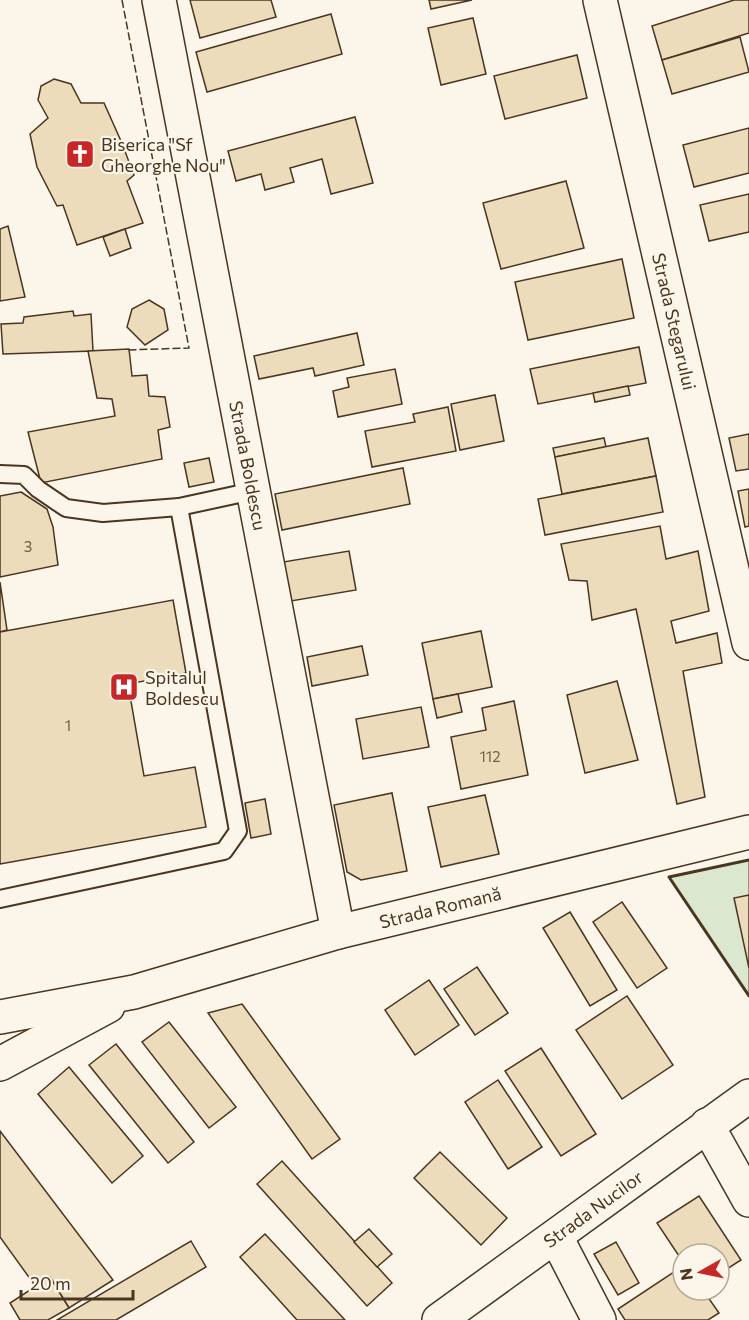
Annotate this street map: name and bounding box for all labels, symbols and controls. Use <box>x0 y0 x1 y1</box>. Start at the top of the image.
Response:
place label: Biserica "Sf Gheorghe Nou" <box>101 133 226 176</box>
church icon: Biserica "Sf Gheorghe Nou" <box>64 138 96 170</box>
street label: Strada Stegarului <box>648 251 701 392</box>
street label: Strada Boldescu <box>225 399 272 532</box>
house number: 3 <box>24 537 32 555</box>
place label: Spitalul Boldescu <box>145 666 219 709</box>
hospital icon: Spitalul Boldescu <box>108 671 140 703</box>
house number: 1 <box>65 716 71 734</box>
house number: 112 <box>479 747 501 765</box>
street label: Strada Romană <box>377 882 503 933</box>
street label: Strada Nucilor <box>539 1165 647 1252</box>
north arrow <box>671 1242 731 1302</box>
scale bar <box>21 1263 134 1301</box>
text: N <box>675 1267 696 1282</box>
text: 20 m <box>30 1272 71 1294</box>

